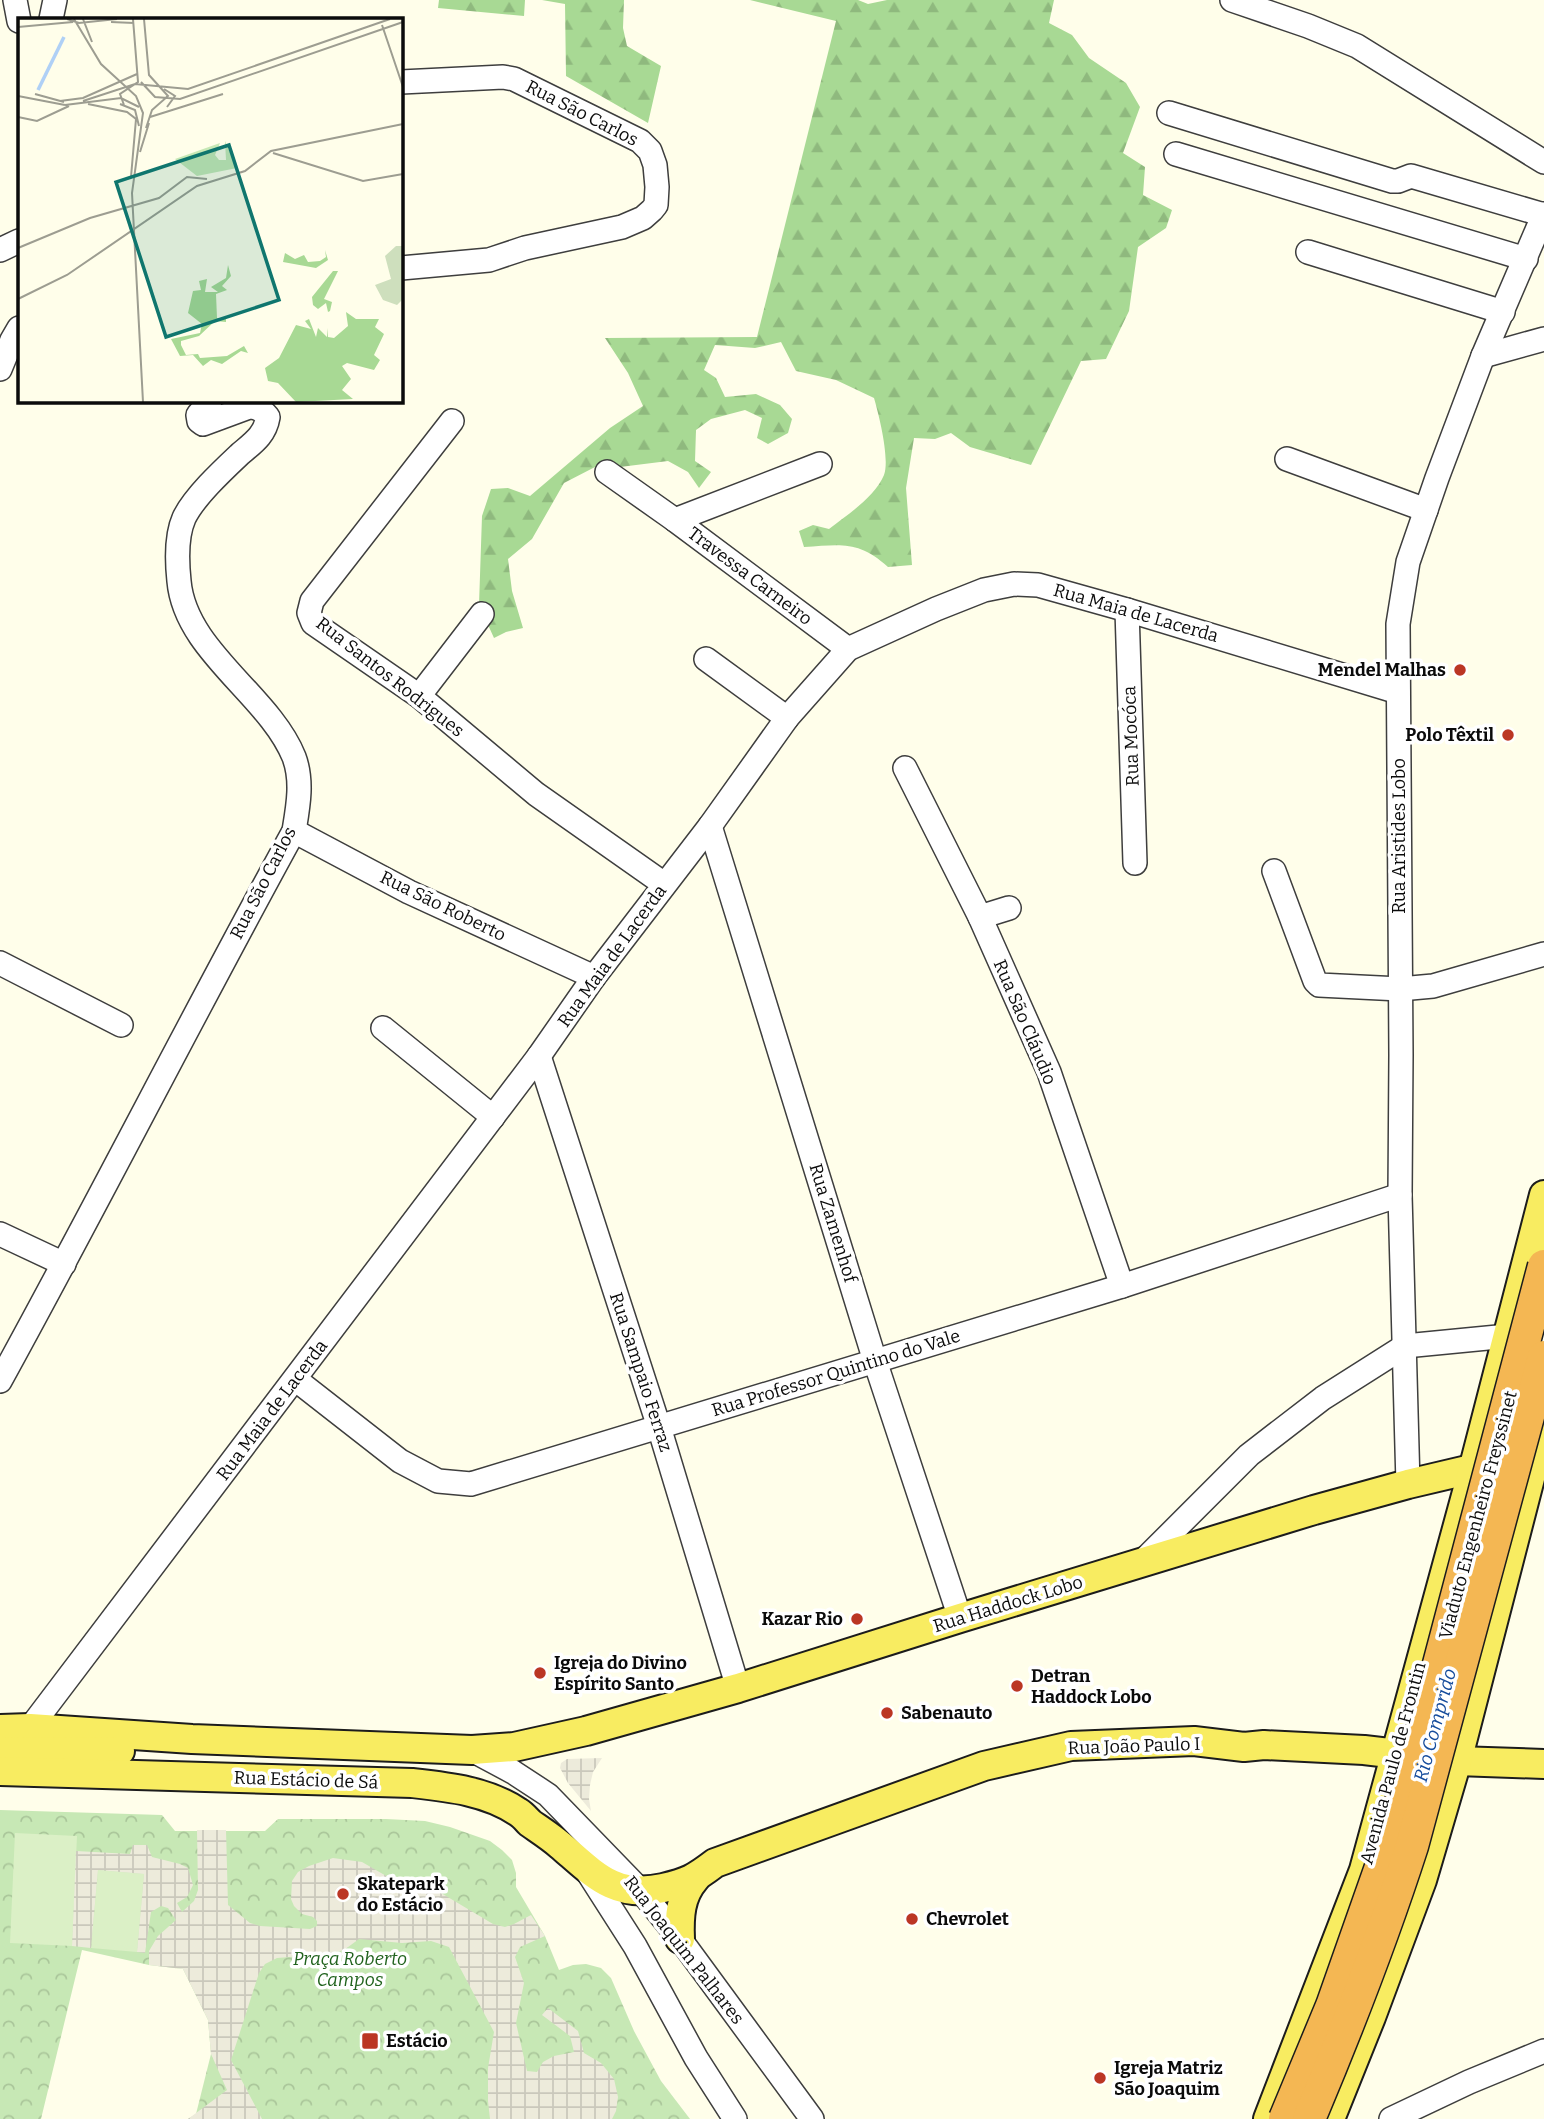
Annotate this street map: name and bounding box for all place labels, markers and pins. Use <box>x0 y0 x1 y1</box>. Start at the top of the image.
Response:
place label: Mendel Malhas <box>1318 659 1446 681</box>
marker: Mendel Malhas <box>1452 662 1468 678</box>
place label: Polo Têxtil <box>1405 724 1494 746</box>
marker: Polo Têxtil <box>1500 727 1516 743</box>
place label: Kazar Rio <box>762 1608 843 1630</box>
marker: Kazar Rio <box>849 1611 865 1627</box>
place label: Igreja do Divino Espírito Santo <box>554 1652 687 1695</box>
marker: Igreja do Divino Espírito Santo <box>532 1665 548 1681</box>
place label: Detran Haddock Lobo <box>1031 1665 1152 1708</box>
marker: Detran Haddock Lobo <box>1009 1678 1025 1694</box>
place label: Sabenauto <box>901 1702 992 1724</box>
marker: Sabenauto <box>879 1705 895 1721</box>
place label: Skatepark do Estácio <box>357 1873 445 1916</box>
marker: Skatepark do Estácio <box>335 1886 351 1902</box>
place label: Chevrolet <box>926 1908 1009 1930</box>
marker: Chevrolet <box>904 1911 920 1927</box>
place label: Estácio <box>386 2030 448 2052</box>
marker: Estácio <box>360 2031 380 2051</box>
place label: Igreja Matriz São Joaquim <box>1114 2057 1223 2100</box>
marker: Igreja Matriz São Joaquim <box>1092 2070 1108 2086</box>

